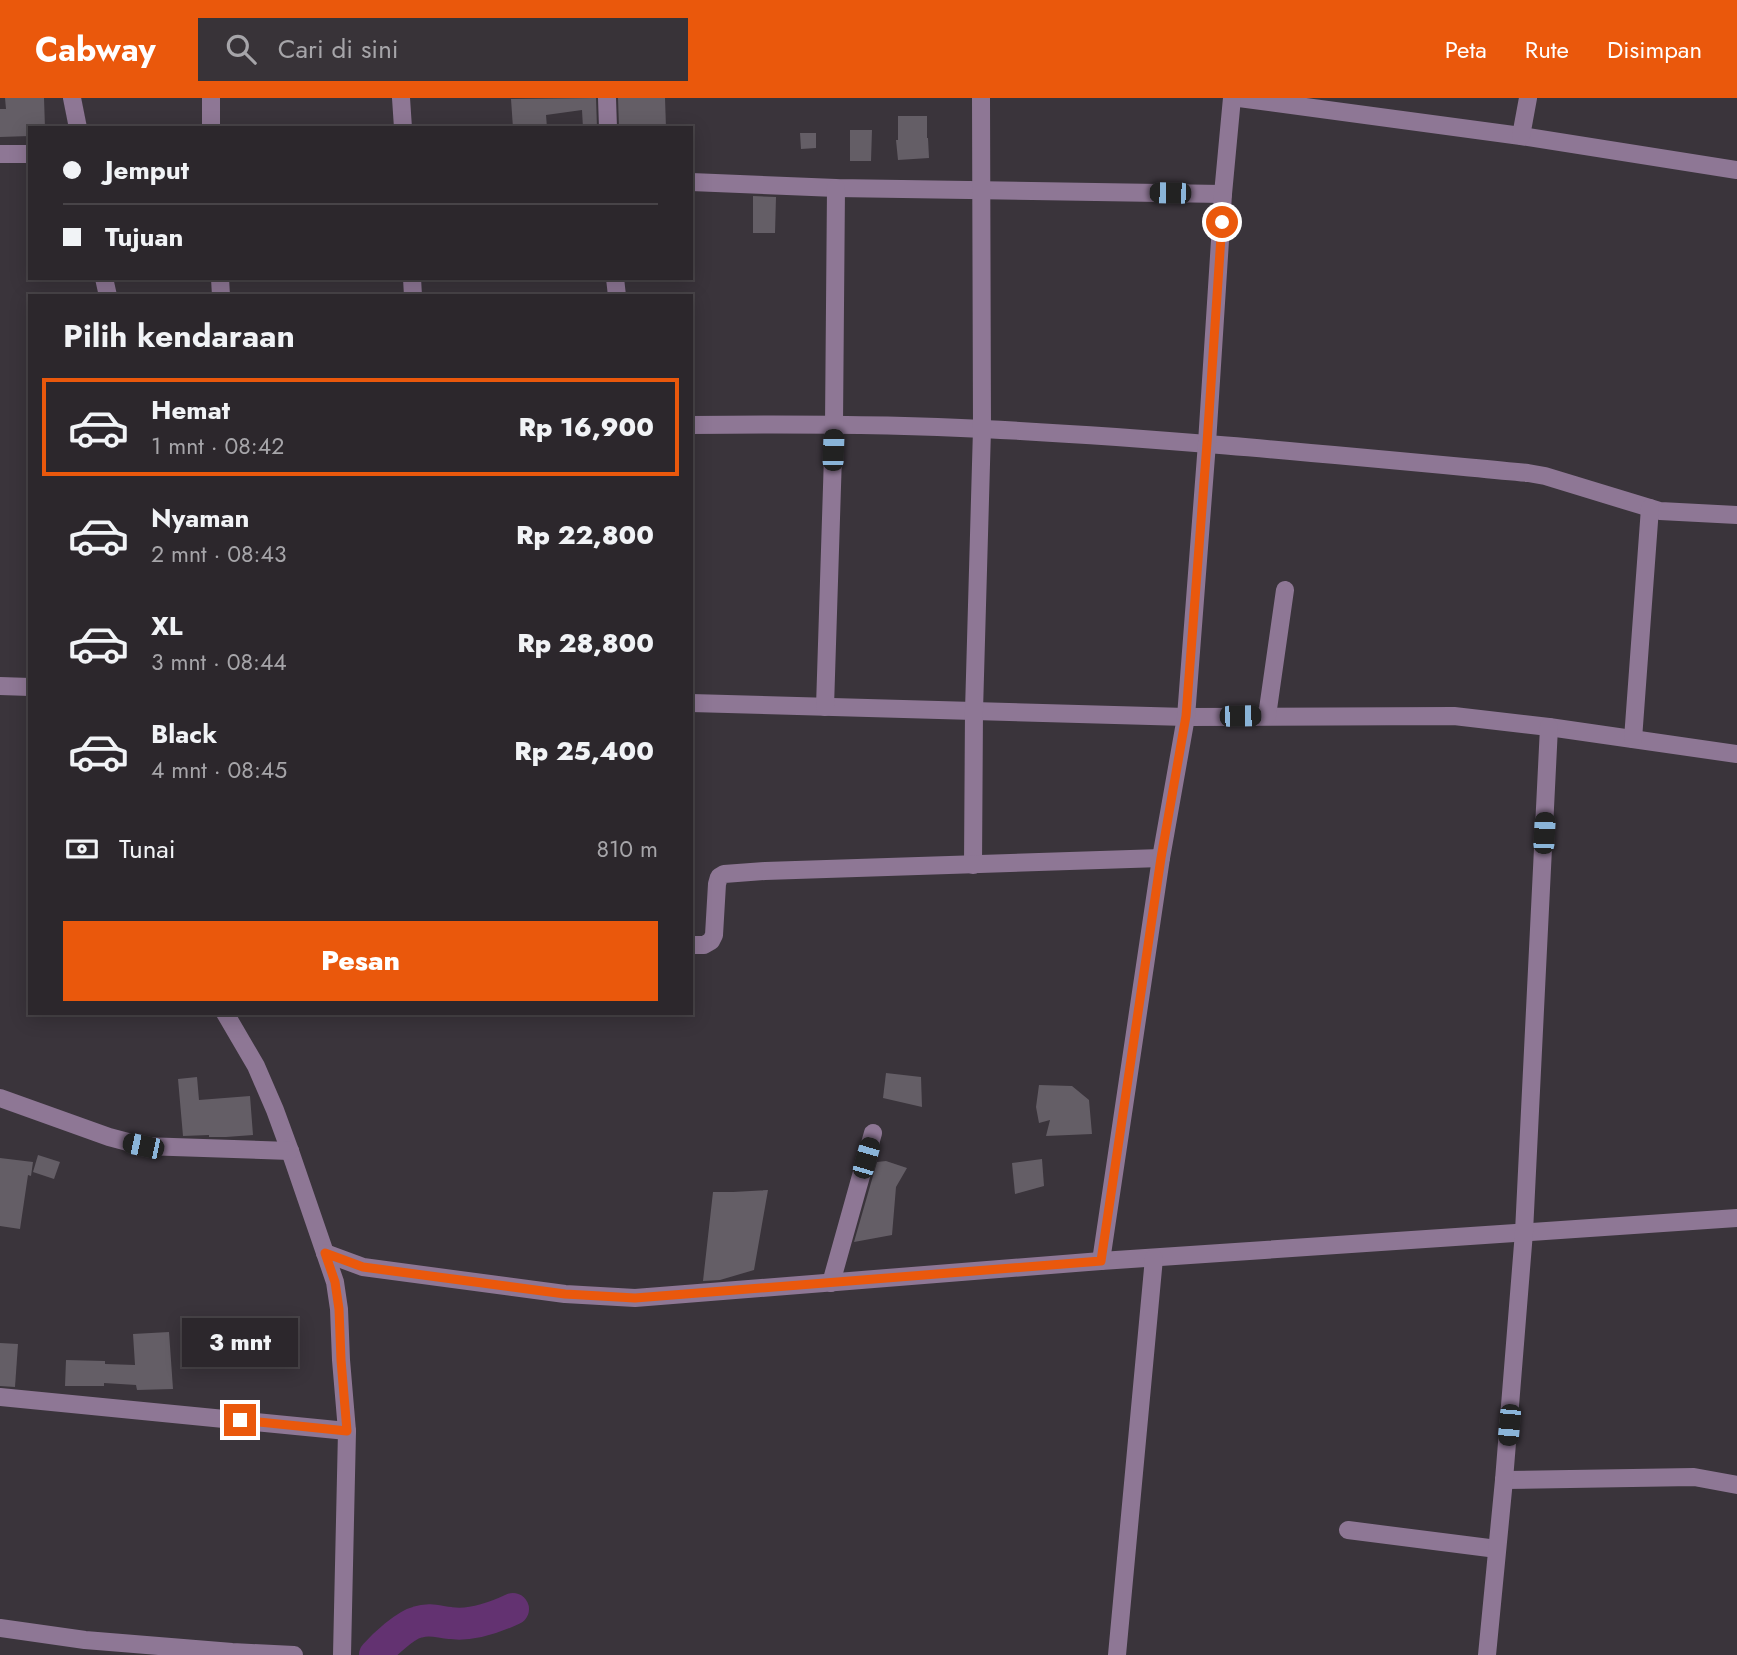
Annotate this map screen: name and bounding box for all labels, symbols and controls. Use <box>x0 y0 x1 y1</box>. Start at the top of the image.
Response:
search box <box>198 18 688 81</box>
text: Cabway <box>35 26 156 73</box>
icon: search <box>222 30 260 68</box>
text: Cari di sini <box>278 30 399 68</box>
text: Peta <box>1445 32 1487 67</box>
text: Rute <box>1525 32 1569 67</box>
text: Disimpan <box>1607 32 1702 67</box>
text: Jemput <box>105 151 189 189</box>
car <box>1149 182 1192 204</box>
route start <box>1206 206 1238 238</box>
text: Tujuan <box>105 218 183 256</box>
text: Pilih kendaraan <box>63 313 295 359</box>
text: Hemat <box>151 391 230 429</box>
icon: car <box>67 396 130 459</box>
text: Rp 16,900 <box>518 408 654 446</box>
text: 1 mnt · 08:42 <box>151 429 284 463</box>
car <box>822 429 845 471</box>
text: Nyaman <box>151 499 250 537</box>
icon: car <box>67 504 130 567</box>
text: Rp 22,800 <box>516 516 654 554</box>
text: 2 mnt · 08:43 <box>151 537 286 571</box>
text: XL <box>151 607 183 645</box>
icon: car <box>67 612 130 675</box>
text: Rp 28,800 <box>517 624 654 662</box>
text: 3 mnt · 08:44 <box>151 645 287 679</box>
car <box>1219 705 1262 727</box>
text: Black <box>151 715 217 753</box>
icon: car <box>67 720 130 783</box>
text: Rp 25,400 <box>514 732 654 770</box>
text: 4 mnt · 08:45 <box>151 753 287 787</box>
car <box>1533 811 1556 855</box>
icon: cash <box>63 830 101 868</box>
text: Tunai <box>119 830 176 868</box>
text: 810 m <box>596 832 658 866</box>
button: Pesan <box>63 921 658 1001</box>
car <box>121 1131 166 1161</box>
car <box>851 1135 882 1181</box>
callout: 3 mnt <box>182 1318 298 1368</box>
text: 3 mnt <box>209 1325 271 1359</box>
car <box>1497 1403 1522 1447</box>
route end <box>224 1404 256 1436</box>

